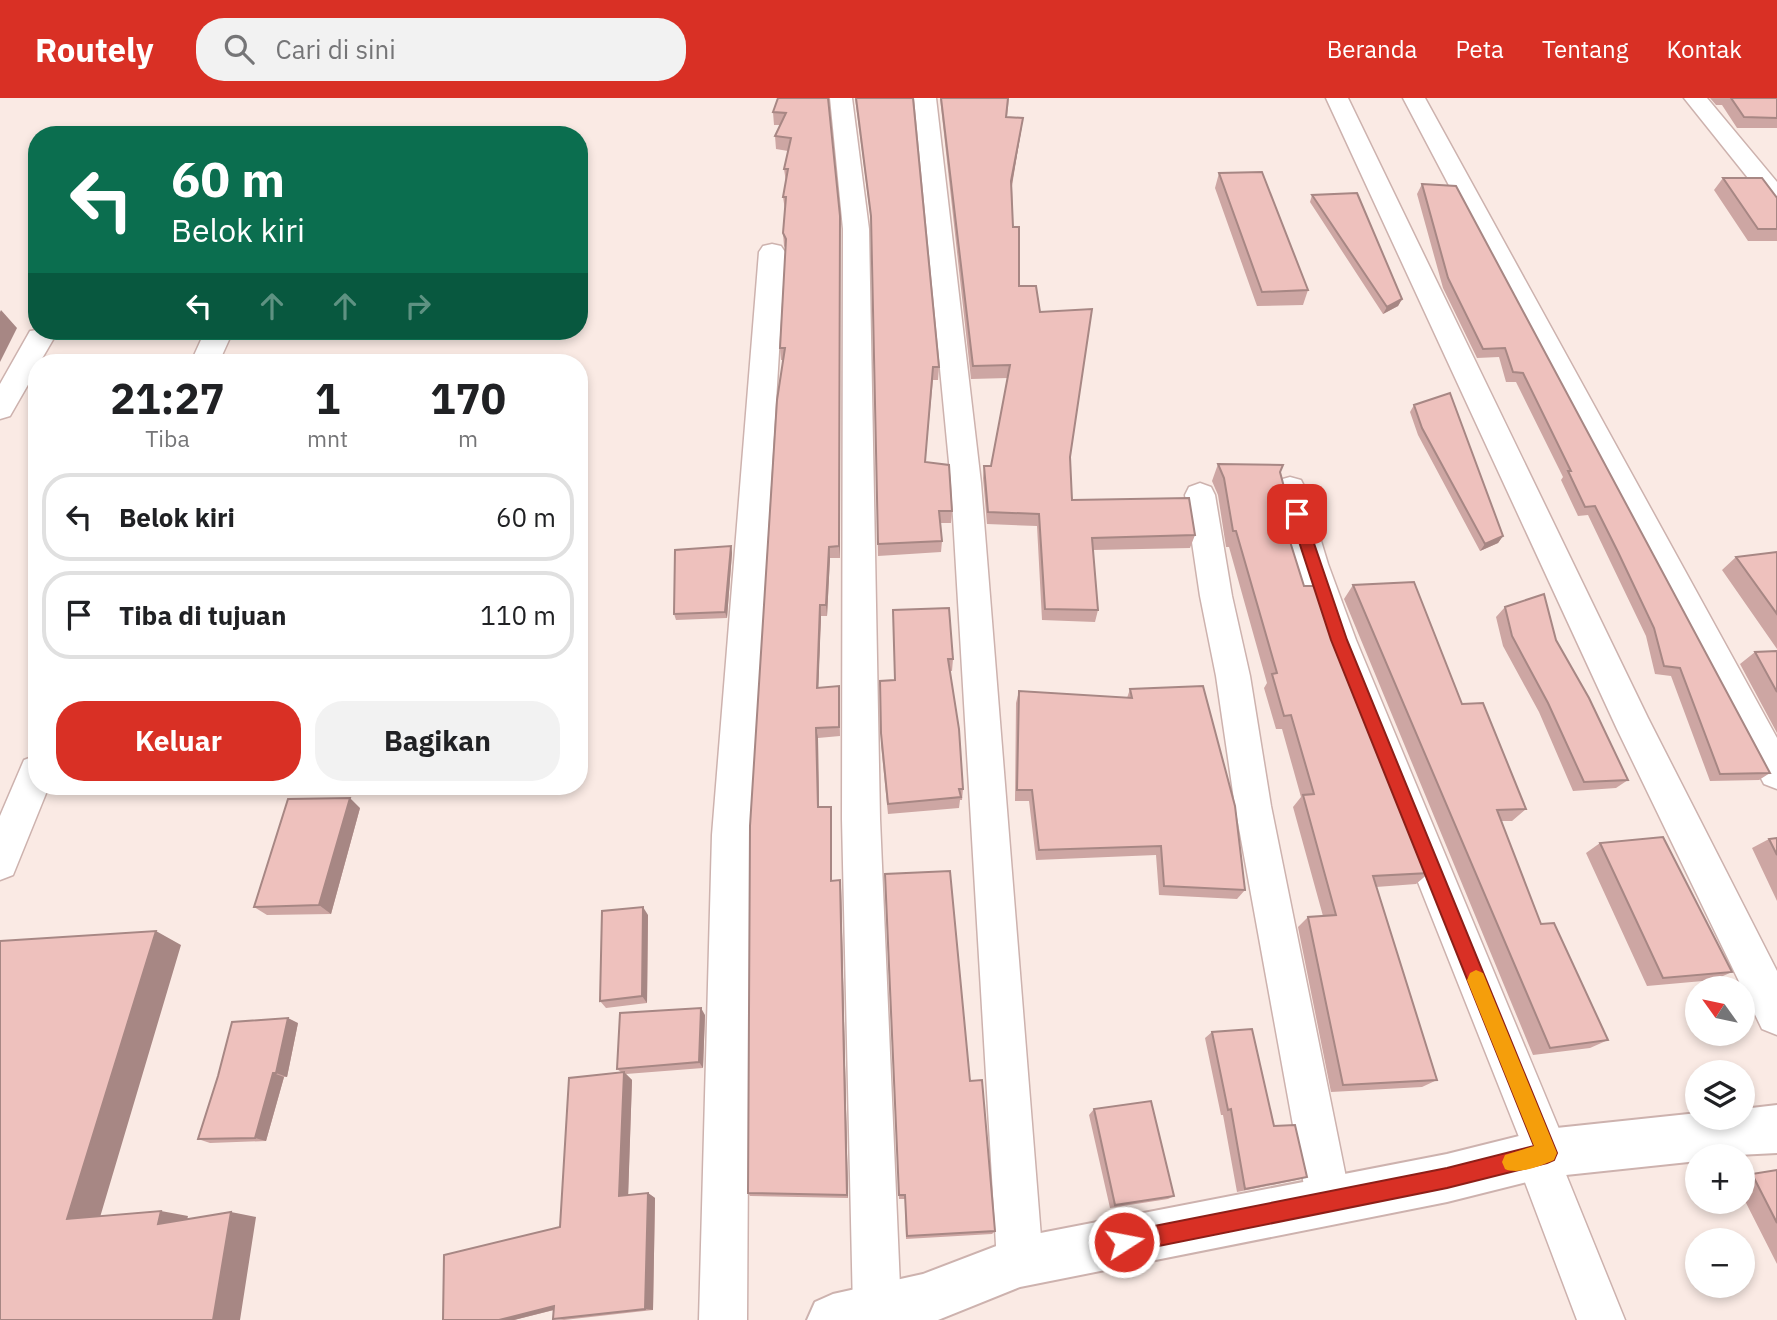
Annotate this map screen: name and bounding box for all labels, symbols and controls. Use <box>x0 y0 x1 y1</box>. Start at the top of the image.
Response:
search box <box>196 18 686 81</box>
text: Routely <box>35 28 154 71</box>
icon: search <box>220 30 258 68</box>
text: Cari di sini <box>276 32 396 66</box>
text: Beranda <box>1327 33 1417 65</box>
text: Peta <box>1455 33 1504 65</box>
text: Tentang <box>1542 33 1628 65</box>
text: Kontak <box>1666 33 1742 65</box>
text: 60 m <box>171 147 285 210</box>
icon: left <box>56 154 147 245</box>
text: Belok kiri <box>171 209 305 251</box>
icon: left <box>180 287 218 325</box>
icon: ahead <box>253 287 291 325</box>
icon: ahead <box>326 287 364 325</box>
icon: right <box>399 287 437 325</box>
text: 21:27 <box>110 371 225 426</box>
text: 1 <box>315 371 340 426</box>
text: 170 <box>430 371 506 426</box>
text: Tiba <box>145 423 190 453</box>
text: mnt <box>307 423 348 453</box>
text: m <box>458 423 478 453</box>
pin <box>1267 484 1327 544</box>
icon: arrive <box>1278 495 1316 533</box>
icon: left <box>60 498 98 536</box>
text: Belok kiri <box>119 500 235 534</box>
text: 60 m <box>496 500 556 534</box>
icon: arrive <box>60 596 98 634</box>
text: Tiba di tujuan <box>119 598 286 632</box>
text: 110 m <box>480 598 556 632</box>
button: Keluar <box>56 701 301 781</box>
button: Bagikan <box>315 701 560 781</box>
north arrow <box>1685 976 1755 1046</box>
map controls <box>1685 976 1755 1298</box>
button: layers <box>1685 1060 1755 1130</box>
button: + <box>1685 1144 1755 1214</box>
position arrow <box>1087 1205 1161 1279</box>
button: − <box>1685 1228 1755 1298</box>

